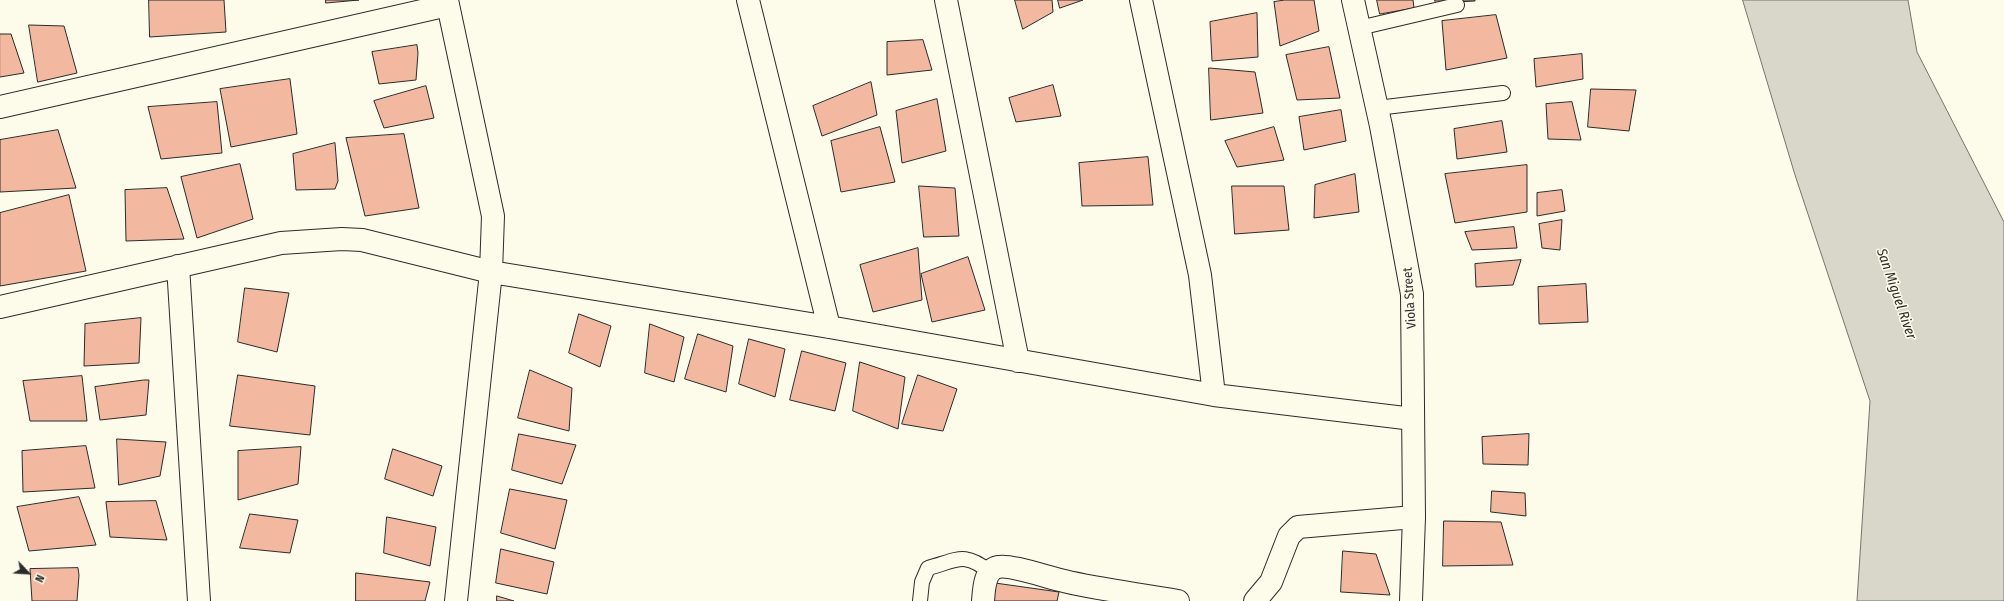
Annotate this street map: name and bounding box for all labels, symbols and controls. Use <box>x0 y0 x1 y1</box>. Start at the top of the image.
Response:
water label: San Miguel River <box>1873 246 1919 342</box>
street label: Viola Street <box>1400 267 1420 329</box>
north arrow <box>8 553 48 593</box>
text: N <box>32 573 47 584</box>

